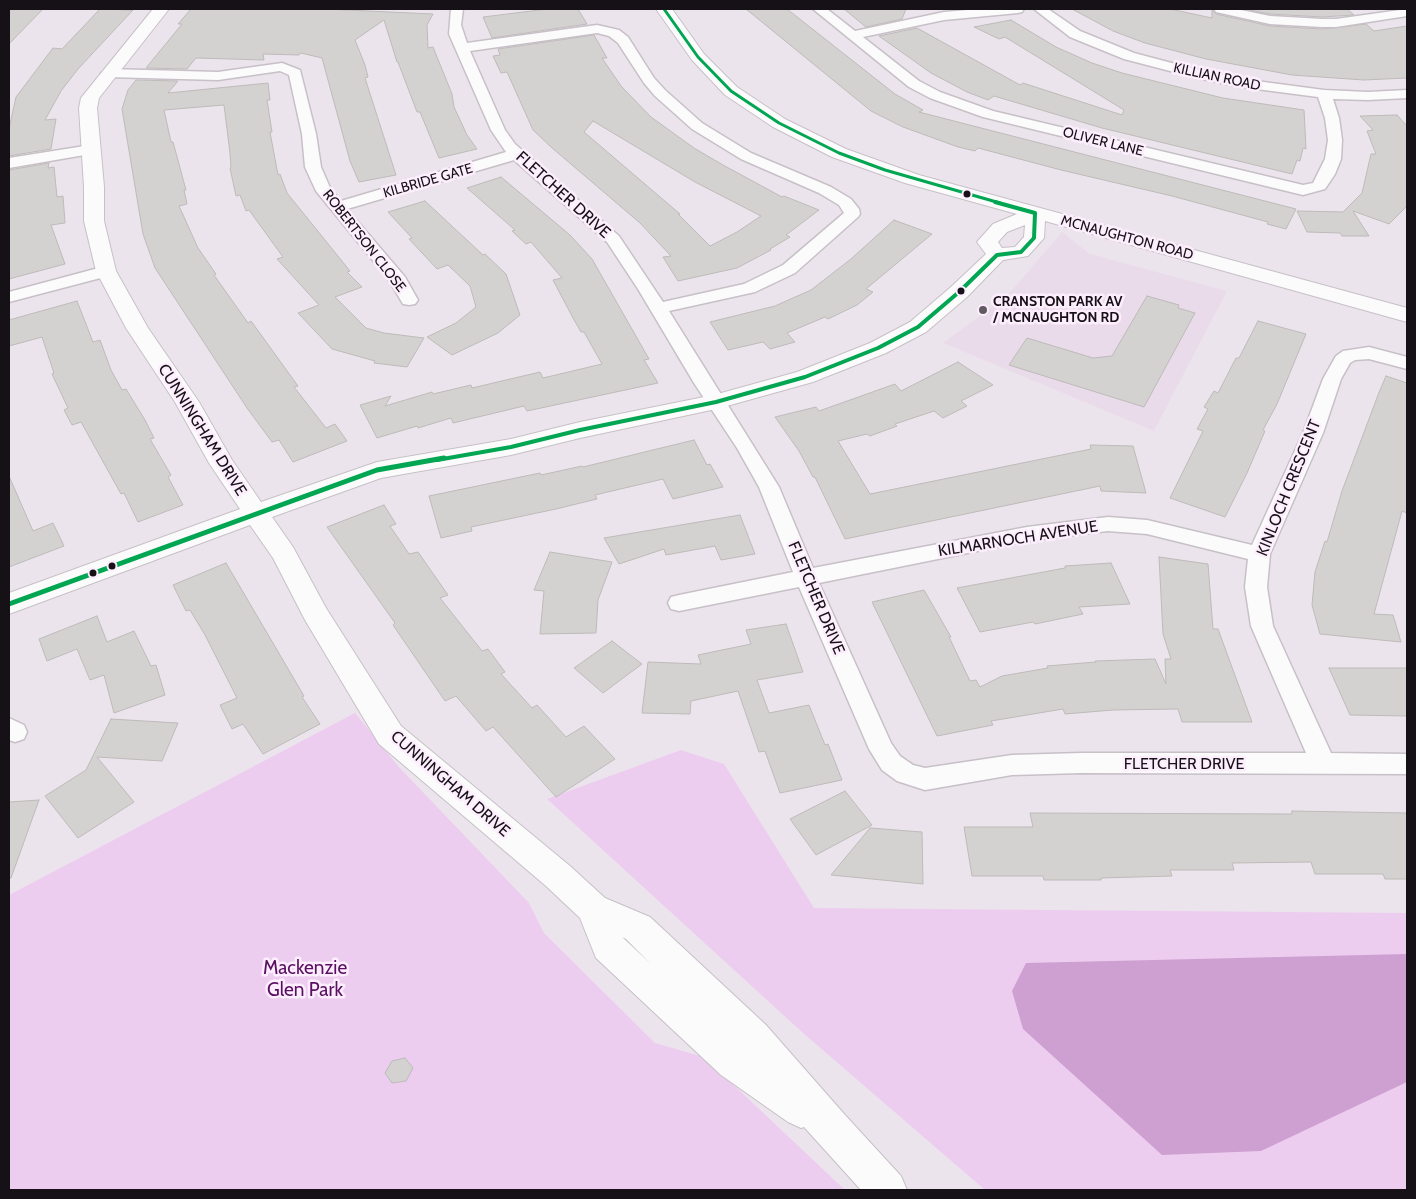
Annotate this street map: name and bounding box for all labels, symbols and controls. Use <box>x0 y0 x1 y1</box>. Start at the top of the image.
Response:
street label: KILLIAN ROAD <box>1172 60 1262 94</box>
street label: OLIVER LANE <box>1061 124 1145 160</box>
street label: FLETCHER DRIVE <box>512 148 614 242</box>
street label: KILBRIDE GATE <box>381 160 475 202</box>
street label: ROBERTSON CLOSE <box>319 187 409 295</box>
unlabelled marker <box>962 189 972 199</box>
street label: MCNAUGHTON ROAD <box>1059 212 1195 264</box>
unlabelled marker <box>956 286 966 296</box>
place label: CRANSTON PARK AV / MCNAUGHTON RD <box>993 294 1122 326</box>
marker: CRANSTON PARK AV / MCNAUGHTON RD <box>977 304 989 316</box>
street label: CUNNINGHAM DRIVE <box>154 361 250 499</box>
street label: KINLOCH CRESCENT <box>1253 417 1325 559</box>
street label: KILMARNOCH AVENUE <box>937 517 1099 561</box>
street label: FLETCHER DRIVE <box>784 539 848 657</box>
unlabelled marker <box>107 561 117 571</box>
unlabelled marker <box>88 568 98 578</box>
street label: CUNNINGHAM DRIVE <box>386 727 514 841</box>
street label: FLETCHER DRIVE <box>1124 754 1244 774</box>
park label: Mackenzie Glen Park <box>263 957 347 1001</box>

